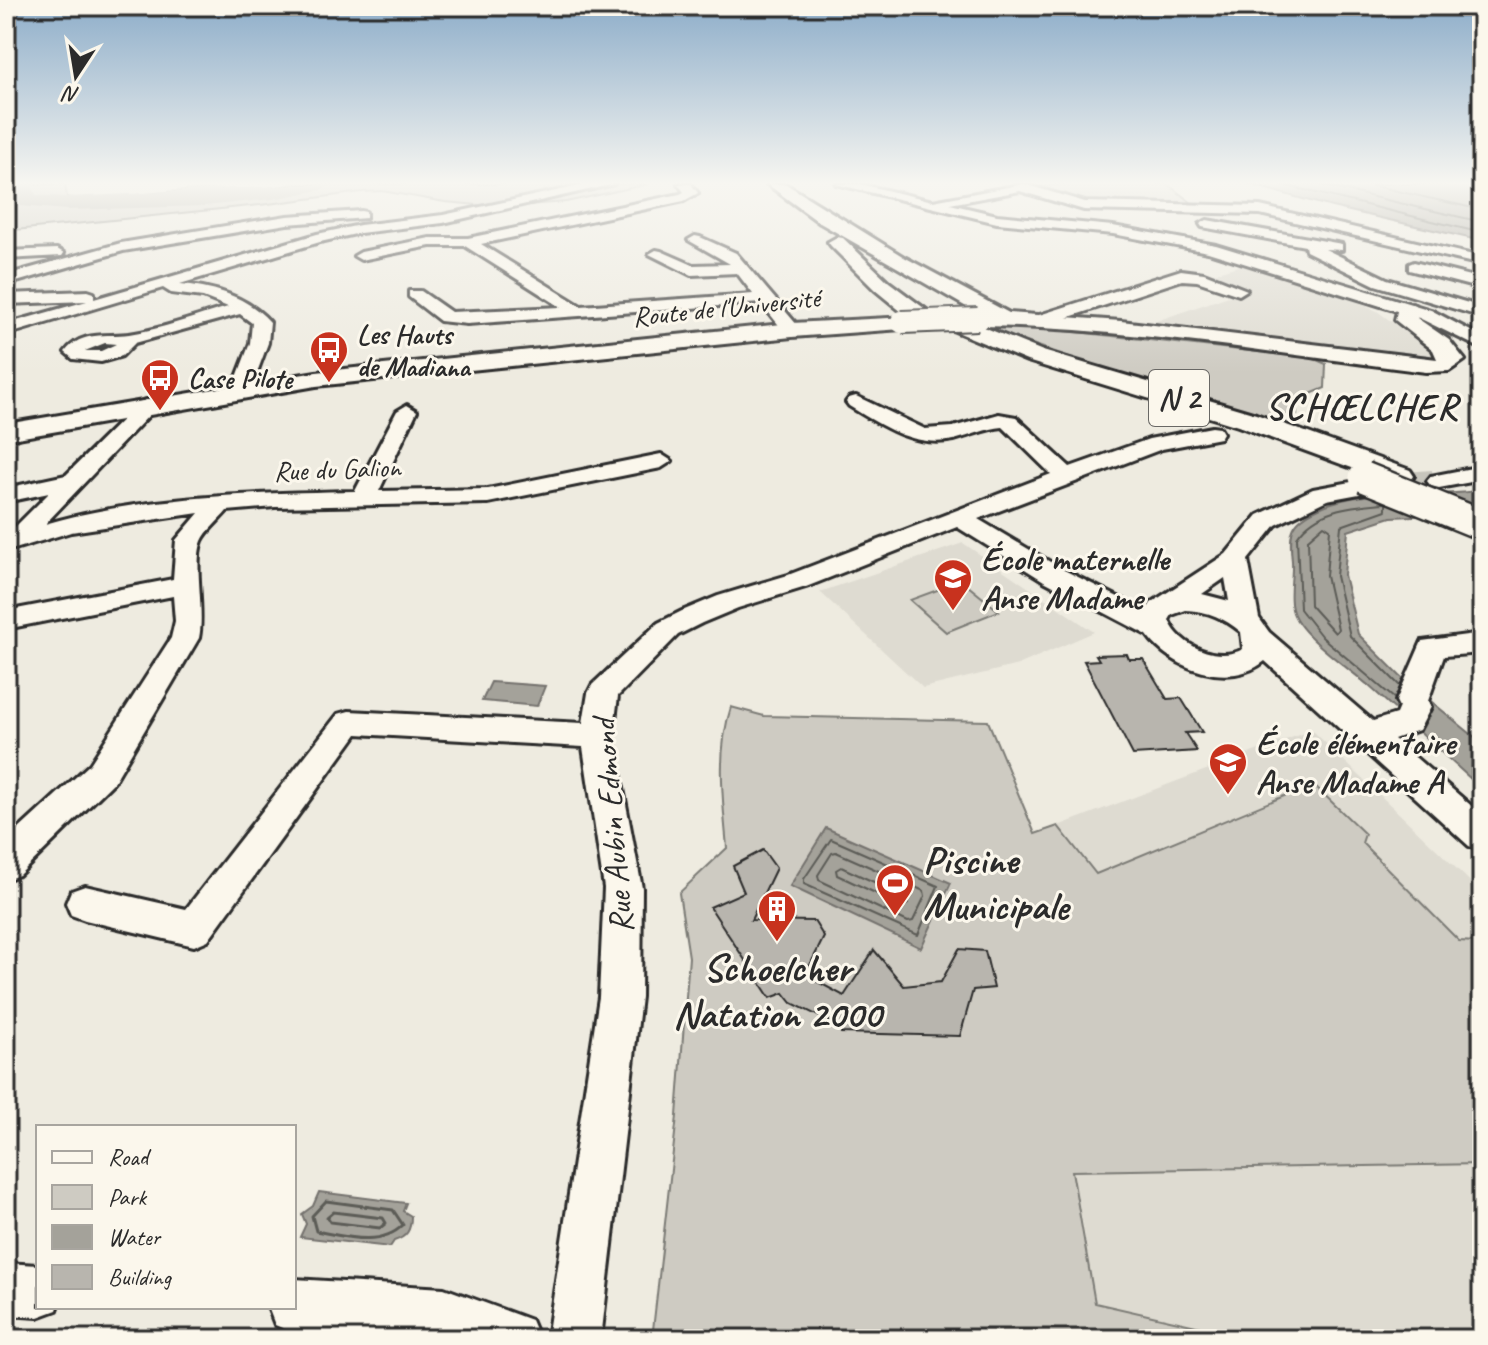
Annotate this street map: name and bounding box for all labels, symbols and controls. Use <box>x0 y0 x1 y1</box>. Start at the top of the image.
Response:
north arrow <box>36 36 116 116</box>
text: N <box>59 79 82 110</box>
street label: Route de l'Université <box>631 279 825 334</box>
place label: Les Hauts de Madiana <box>357 317 472 384</box>
bus stop icon: Les Hauts de Madiana <box>308 329 350 384</box>
bus stop icon: Case Pilote <box>139 357 181 412</box>
place label: Case Pilote <box>188 361 295 396</box>
road number: N 2 <box>1149 370 1209 426</box>
district label: SCHŒLCHER <box>1265 384 1462 430</box>
street label: Rue du Galion <box>273 449 402 489</box>
place label: École maternelle Anse Madame <box>981 537 1171 619</box>
school or university icon: École maternelle Anse Madame <box>932 557 974 612</box>
street label: Rue Aubin Edmond <box>581 713 643 935</box>
place label: École élémentaire Anse Madame A <box>1256 721 1459 803</box>
school or university icon: École élémentaire Anse Madame A <box>1207 741 1249 796</box>
place label: Piscine Municipale <box>923 835 1071 931</box>
sports icon: Piscine Municipale <box>874 862 916 917</box>
building icon: Schoelcher Natation 2000 <box>756 888 798 943</box>
place label: Schoelcher Natation 2000 <box>673 943 885 1039</box>
legend <box>36 1125 296 1309</box>
text: Road <box>108 1142 152 1172</box>
text: Park <box>108 1182 148 1212</box>
text: Water <box>108 1222 163 1252</box>
text: Building <box>108 1262 173 1292</box>

